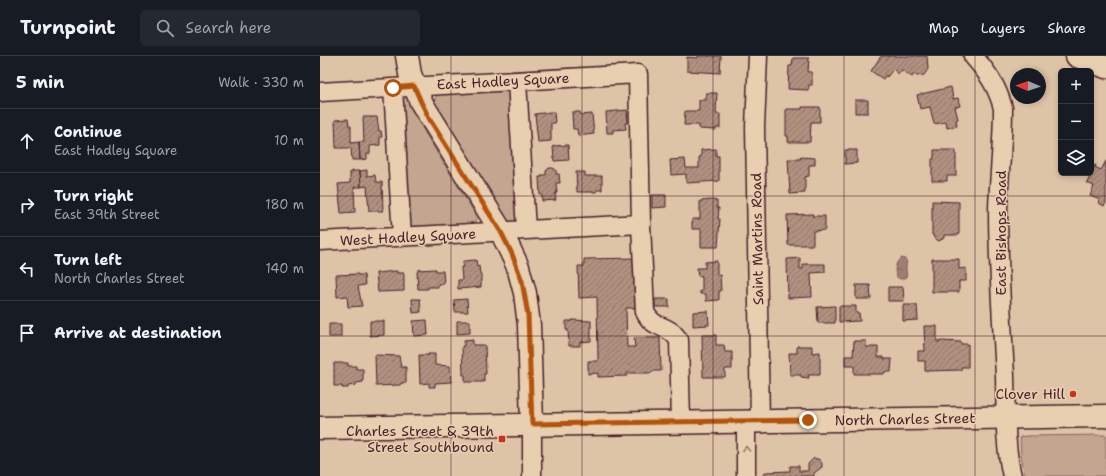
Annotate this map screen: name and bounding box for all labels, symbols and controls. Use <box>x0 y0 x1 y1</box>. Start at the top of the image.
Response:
search box <box>140 10 420 46</box>
text: Turnpoint <box>20 15 116 40</box>
icon: search <box>154 17 176 39</box>
text: Search here <box>186 18 271 38</box>
text: Map <box>929 19 959 37</box>
text: Layers <box>981 19 1025 37</box>
text: Share <box>1047 19 1086 37</box>
north arrow <box>1010 68 1046 104</box>
map controls <box>1058 68 1094 176</box>
button: + <box>1058 68 1094 104</box>
street label: East Hadley Square <box>436 69 570 93</box>
text: 5 min <box>16 71 64 93</box>
text: Walk · 330 m <box>218 74 304 91</box>
route start <box>384 79 402 97</box>
button: − <box>1058 104 1094 140</box>
text: Continue <box>54 122 122 142</box>
icon: ahead <box>16 130 38 152</box>
text: 10 m <box>274 132 304 149</box>
button: layers <box>1058 140 1094 176</box>
text: East Hadley Square <box>54 142 177 159</box>
street label: East Bishops Road <box>992 170 1010 296</box>
street label: Saint Martins Road <box>747 173 767 305</box>
text: Turn right <box>54 186 134 206</box>
icon: right <box>16 194 38 216</box>
text: 180 m <box>265 196 304 213</box>
text: East 39th Street <box>54 206 160 223</box>
street label: West Hadley Square <box>339 224 477 250</box>
text: Turn left <box>54 250 122 270</box>
icon: left <box>16 258 38 280</box>
text: 140 m <box>265 260 304 277</box>
text: North Charles Street <box>54 270 185 287</box>
icon: arrive <box>16 322 38 344</box>
text: Arrive at destination <box>54 323 222 343</box>
place label: Clover Hill <box>995 385 1066 403</box>
marker: Clover Hill <box>1068 389 1078 399</box>
street label: North Charles Street <box>834 409 976 429</box>
route end <box>799 411 817 429</box>
place label: Charles Street & 39th Street Southbound <box>346 422 494 456</box>
marker: Charles Street & 39th Street Southbound <box>497 434 507 444</box>
one-way arrow <box>742 446 750 452</box>

